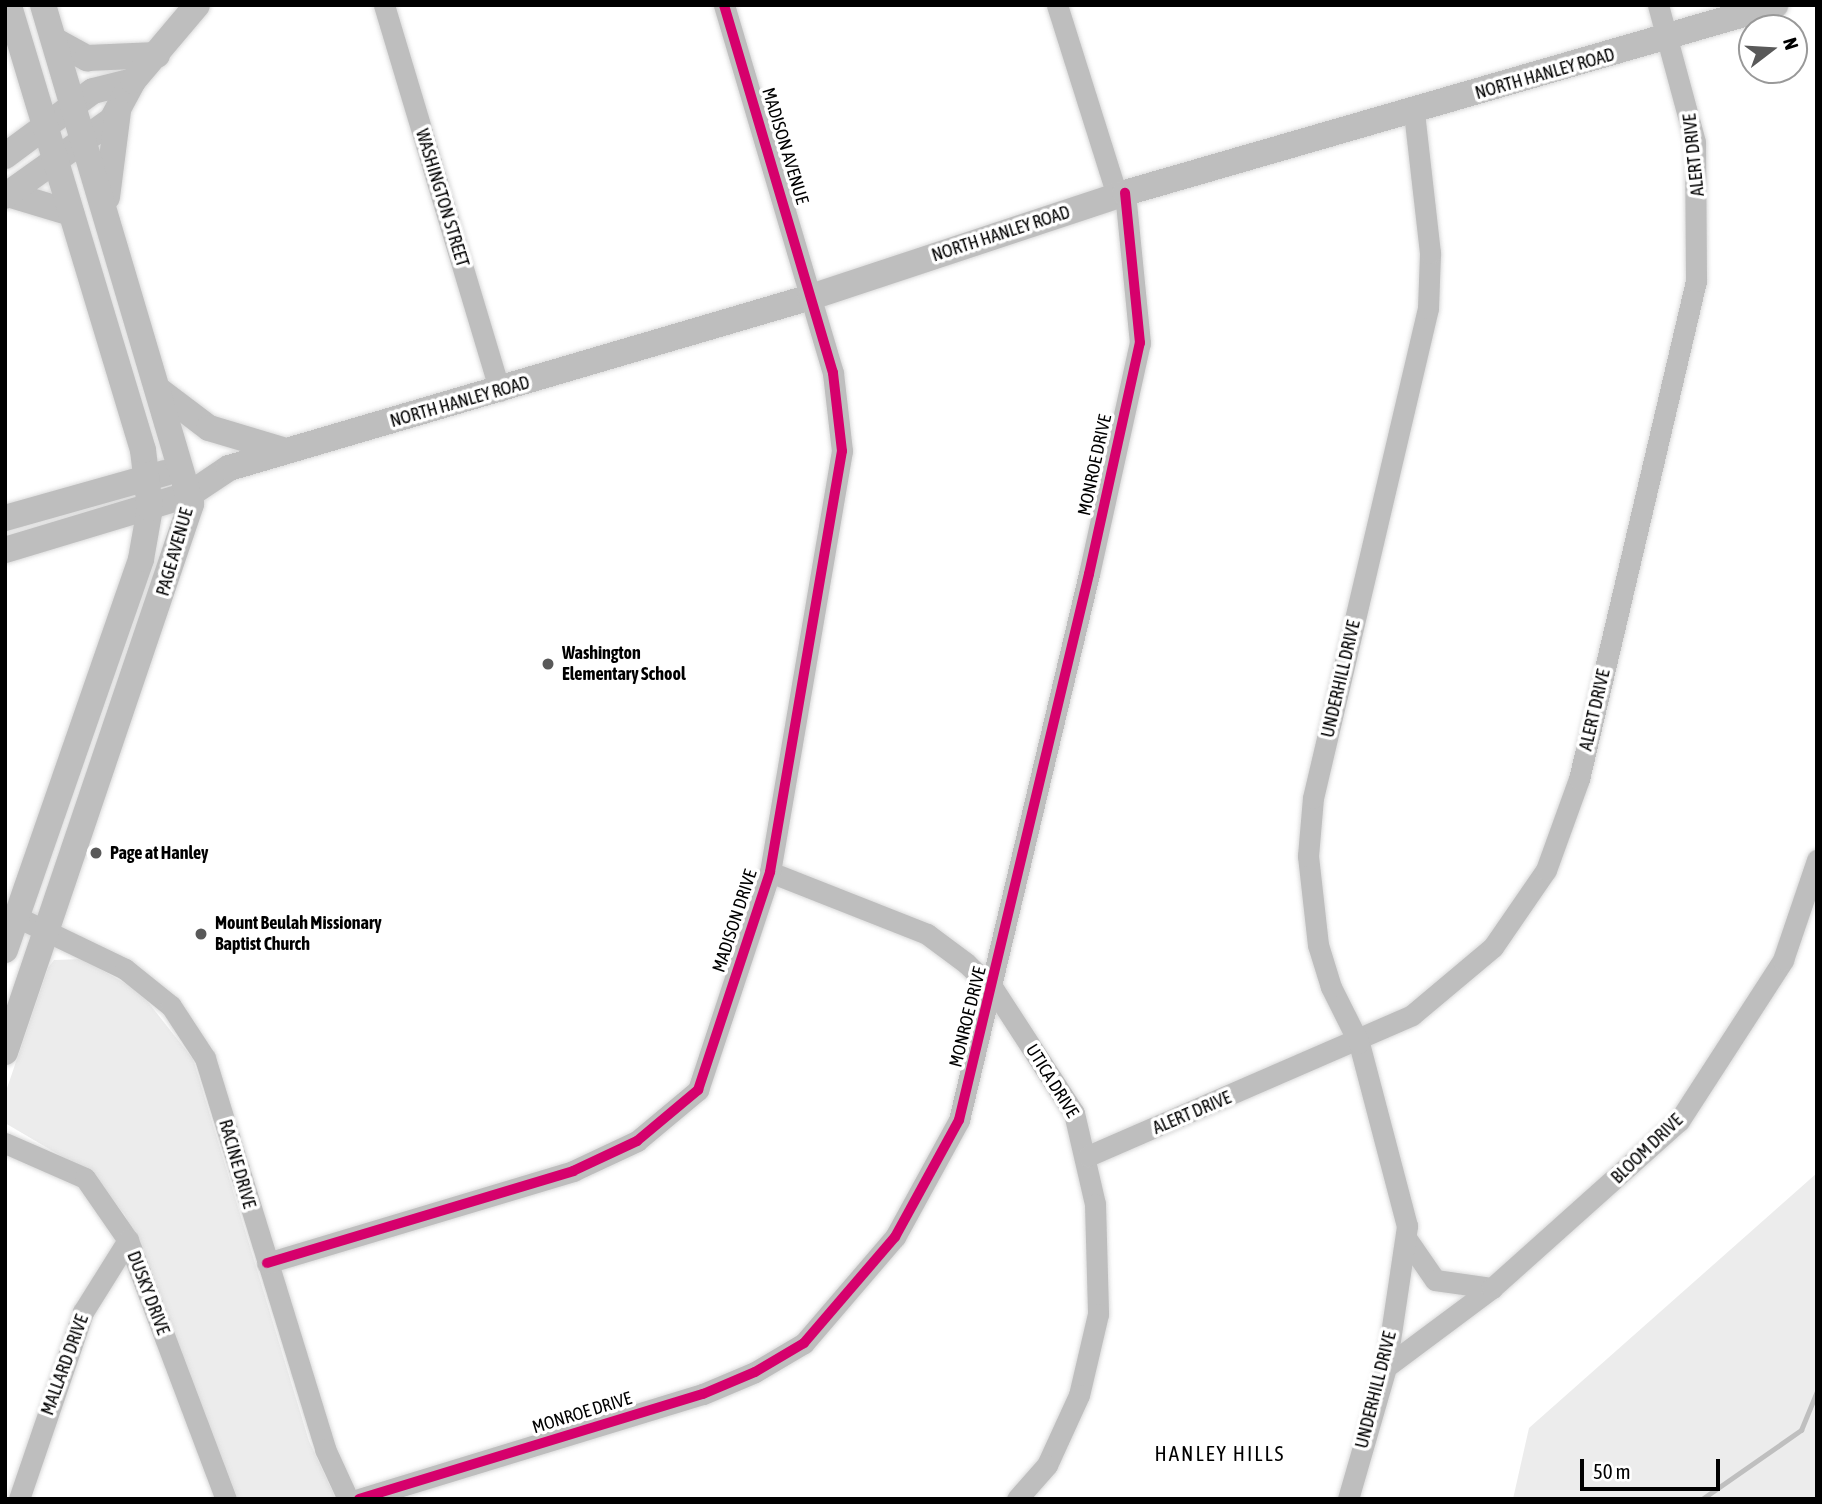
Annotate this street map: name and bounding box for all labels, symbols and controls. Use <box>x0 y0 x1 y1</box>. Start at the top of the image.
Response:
north arrow <box>1738 14 1808 84</box>
text: N <box>1779 35 1803 52</box>
street label: NORTH HANLEY ROAD <box>1473 44 1617 104</box>
street label: MADISON AVENUE <box>757 85 813 207</box>
street label: ALERT DRIVE <box>1679 113 1709 197</box>
street label: WASHINGTON STREET <box>411 126 473 270</box>
street label: NORTH HANLEY ROAD <box>929 201 1073 267</box>
street label: NORTH HANLEY ROAD <box>388 372 532 432</box>
street label: MONROE DRIVE <box>1074 412 1116 518</box>
street label: PAGE AVENUE <box>152 506 198 598</box>
street label: UNDERHILL DRIVE <box>1317 618 1365 740</box>
place label: Washington Elementary School <box>562 643 686 686</box>
marker: Washington Elementary School <box>540 656 556 672</box>
street label: ALERT DRIVE <box>1575 667 1615 753</box>
place label: Page at Hanley <box>110 842 208 864</box>
marker: Page at Hanley <box>88 845 104 861</box>
street label: MADISON DRIVE <box>708 867 762 975</box>
place label: Mount Beulah Missionary Baptist Church <box>215 913 382 956</box>
marker: Mount Beulah Missionary Baptist Church <box>193 926 209 942</box>
street label: MONROE DRIVE <box>945 965 991 1069</box>
street label: UTICA DRIVE <box>1021 1040 1083 1122</box>
street label: ALERT DRIVE <box>1150 1087 1234 1139</box>
street label: BLOOM DRIVE <box>1607 1110 1687 1188</box>
street label: RACINE DRIVE <box>214 1117 260 1211</box>
street label: DUSKY DRIVE <box>122 1248 174 1338</box>
street label: MALLARD DRIVE <box>37 1312 93 1418</box>
street label: UNDERHILL DRIVE <box>1351 1329 1401 1451</box>
street label: MONROE DRIVE <box>530 1388 634 1438</box>
district label: HANLEY HILLS <box>1156 1440 1284 1466</box>
scale bar <box>1584 1444 1724 1488</box>
text: 50 m <box>1593 1459 1631 1483</box>

